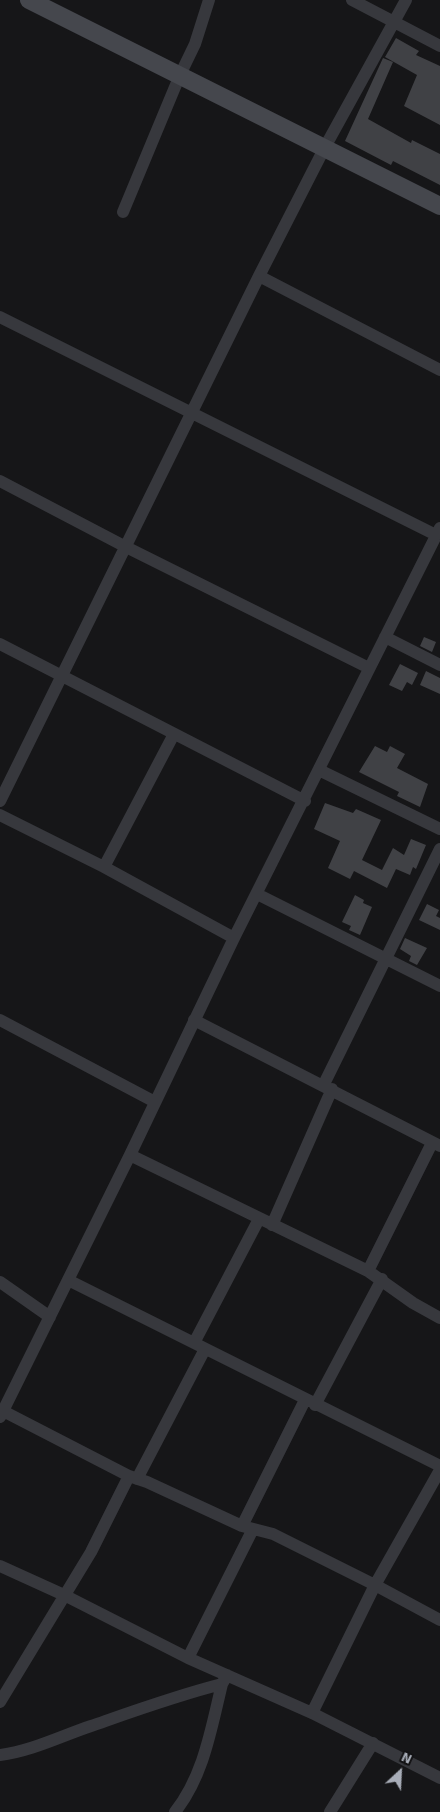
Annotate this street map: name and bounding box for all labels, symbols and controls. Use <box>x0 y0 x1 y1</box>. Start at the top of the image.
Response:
north arrow <box>375 1747 425 1797</box>
text: N <box>399 1748 415 1768</box>

